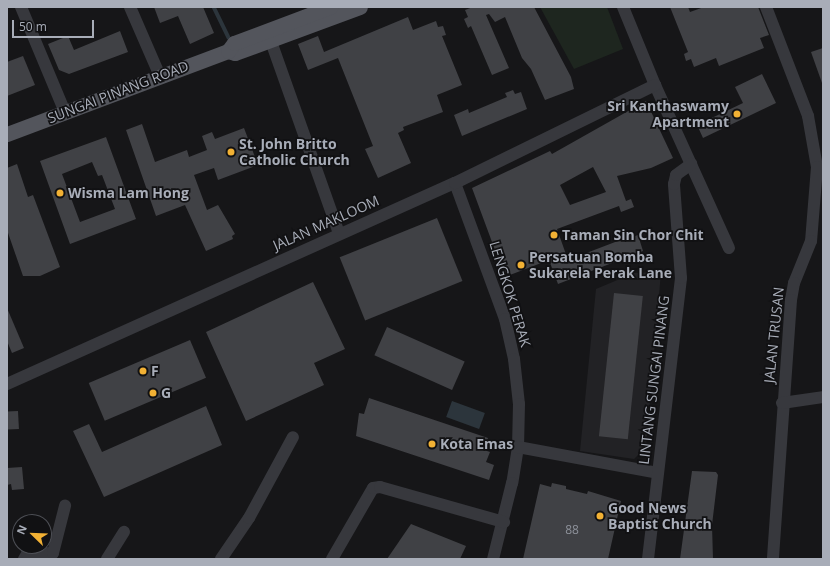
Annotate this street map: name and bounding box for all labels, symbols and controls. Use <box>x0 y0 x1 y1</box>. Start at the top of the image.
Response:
scale bar <box>14 12 96 38</box>
text: 50 m <box>19 18 47 35</box>
street label: SUNGAI PINANG ROAD <box>45 57 191 127</box>
place label: Sri Kanthaswamy Apartment <box>607 98 729 130</box>
marker: Sri Kanthaswamy Apartment <box>732 109 742 119</box>
place label: St. John Britto Catholic Church <box>239 136 350 168</box>
marker: St. John Britto Catholic Church <box>226 147 236 157</box>
place label: Wisma Lam Hong <box>68 185 189 201</box>
marker: Wisma Lam Hong <box>55 188 65 198</box>
street label: JALAN MAKLOOM <box>270 192 382 254</box>
place label: Taman Sin Chor Chit <box>562 227 704 243</box>
marker: Taman Sin Chor Chit <box>549 230 559 240</box>
street label: LENGKOK PERAK <box>486 239 534 349</box>
place label: Persatuan Bomba Sukarela Perak Lane <box>529 249 672 282</box>
marker: Persatuan Bomba Sukarela Perak Lane <box>516 260 526 270</box>
street label: JALAN TRUSAN <box>761 286 787 384</box>
street label: LINTANG SUNGAI PINANG <box>635 295 673 465</box>
place label: F <box>151 363 159 379</box>
marker: F <box>138 366 148 376</box>
place label: G <box>161 385 171 401</box>
marker: G <box>148 388 158 398</box>
place label: Kota Emas <box>440 436 513 452</box>
marker: Kota Emas <box>427 439 437 449</box>
place label: Good News Baptist Church <box>608 500 712 532</box>
marker: Good News Baptist Church <box>595 511 605 521</box>
north arrow <box>12 514 52 554</box>
text: N <box>13 522 30 537</box>
house number: 88 <box>565 523 579 537</box>

